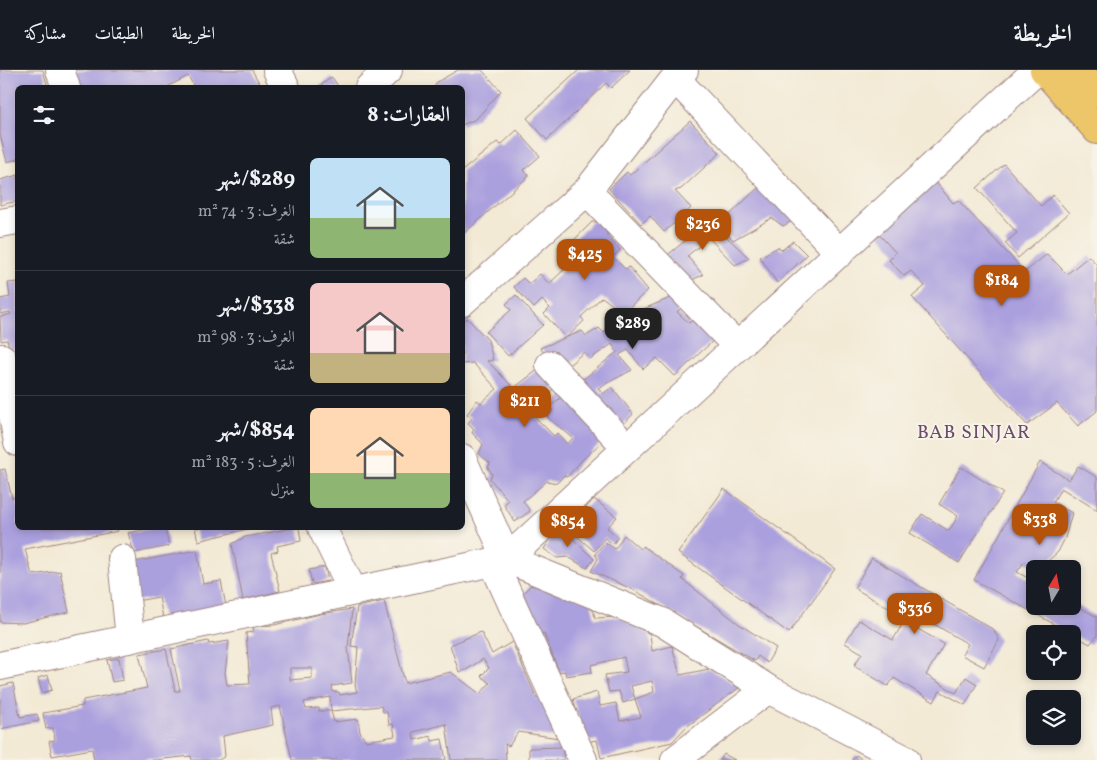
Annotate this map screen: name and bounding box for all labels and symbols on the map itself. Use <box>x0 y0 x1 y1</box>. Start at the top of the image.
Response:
pin: $236 <box>673 208 733 251</box>
pin: $425 <box>555 238 615 281</box>
pin: $184 <box>972 264 1032 307</box>
pin: $289 <box>603 308 663 350</box>
pin: $211 <box>495 386 555 428</box>
district label: BAB SINJAR <box>917 420 1031 446</box>
pin: $338 <box>1010 504 1070 546</box>
pin: $854 <box>538 506 598 548</box>
north arrow <box>1026 560 1081 615</box>
pin: $336 <box>885 592 945 635</box>

